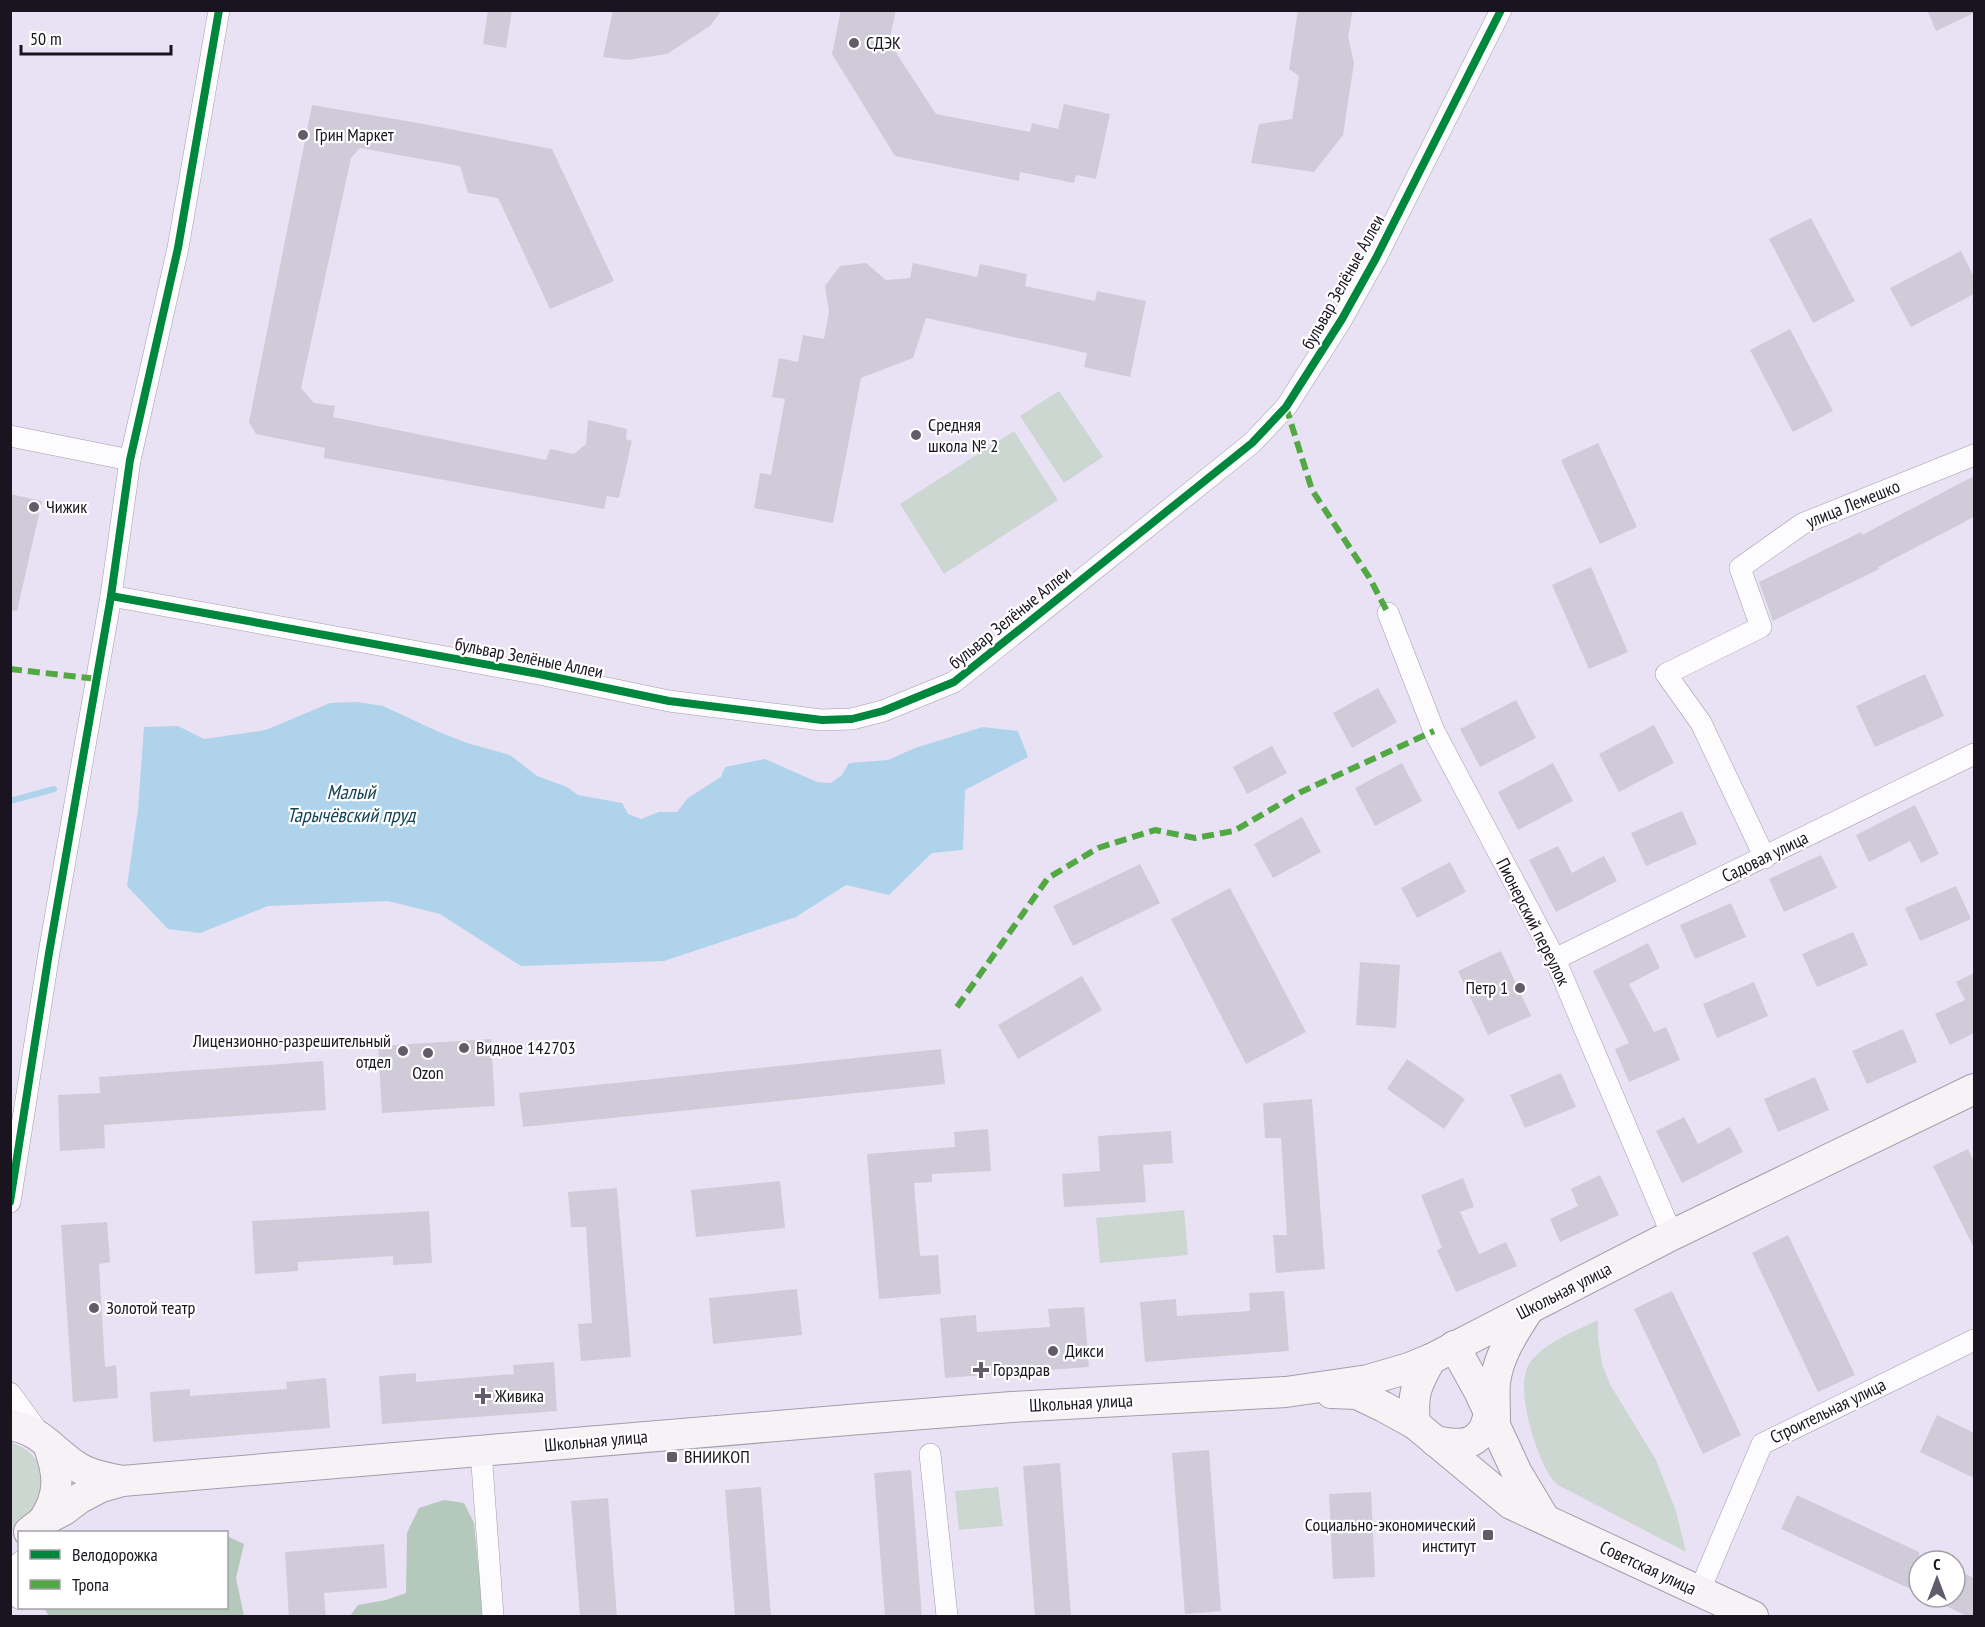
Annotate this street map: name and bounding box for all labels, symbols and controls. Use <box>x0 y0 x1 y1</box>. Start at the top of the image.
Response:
scale bar <box>21 18 171 56</box>
text: 50 m <box>30 27 62 50</box>
place label: СДЭК <box>866 31 901 54</box>
marker: СДЭК <box>847 36 861 50</box>
place label: Грин Маркет <box>315 123 394 146</box>
marker: Грин Маркет <box>296 128 310 142</box>
street label: бульвар Зелёные Аллеи <box>1296 210 1389 353</box>
place label: Средняя школа № 2 <box>928 413 998 457</box>
marker: Средняя школа № 2 <box>909 428 923 442</box>
street label: улица Лемешко <box>1802 474 1903 533</box>
place label: Чижик <box>46 495 87 518</box>
marker: Чижик <box>27 500 41 514</box>
street label: бульвар Зелёные Аллеи <box>944 561 1075 674</box>
street label: бульвар Зелёные Аллеи <box>453 632 605 683</box>
water label: Малый Тарычёвский пруд <box>287 779 417 828</box>
street label: Садовая улица <box>1718 826 1812 887</box>
street label: Пионерский переулок <box>1491 854 1575 989</box>
place label: Петр 1 <box>1466 976 1508 999</box>
marker: Петр 1 <box>1513 981 1527 995</box>
place label: Лицензионно-разрешительный отдел <box>192 1029 391 1073</box>
place label: Видное 142703 <box>476 1036 576 1059</box>
marker: Видное 142703 <box>457 1041 471 1055</box>
marker: Лицензионно-разрешительный отдел <box>396 1044 410 1058</box>
marker: Ozon <box>421 1046 435 1060</box>
place label: Ozon <box>412 1061 444 1084</box>
street label: Школьная улица <box>1512 1257 1615 1324</box>
place label: Золотой театр <box>106 1296 195 1319</box>
marker: Золотой театр <box>87 1301 101 1315</box>
place label: Дикси <box>1065 1339 1104 1362</box>
marker: Дикси <box>1046 1344 1060 1358</box>
place label: Горздрав <box>993 1358 1050 1381</box>
marker: Горздрав <box>974 1363 988 1377</box>
street label: Строительная улица <box>1766 1373 1889 1449</box>
place label: Живика <box>494 1384 544 1407</box>
street label: Школьная улица <box>1028 1388 1133 1417</box>
marker: Живика <box>476 1389 490 1403</box>
street label: Школьная улица <box>543 1425 649 1456</box>
place label: ВНИИКОП <box>684 1445 750 1468</box>
marker: ВНИИКОП <box>665 1450 679 1464</box>
place label: Социально-экономический институт <box>1305 1513 1476 1557</box>
marker: Социально-экономический институт <box>1481 1528 1495 1542</box>
legend <box>18 1531 228 1609</box>
street label: Советская улица <box>1596 1535 1700 1600</box>
text: Велодорожка <box>72 1543 158 1566</box>
north arrow <box>1907 1549 1967 1609</box>
text: С <box>1933 1554 1941 1574</box>
text: Тропа <box>72 1573 109 1596</box>

